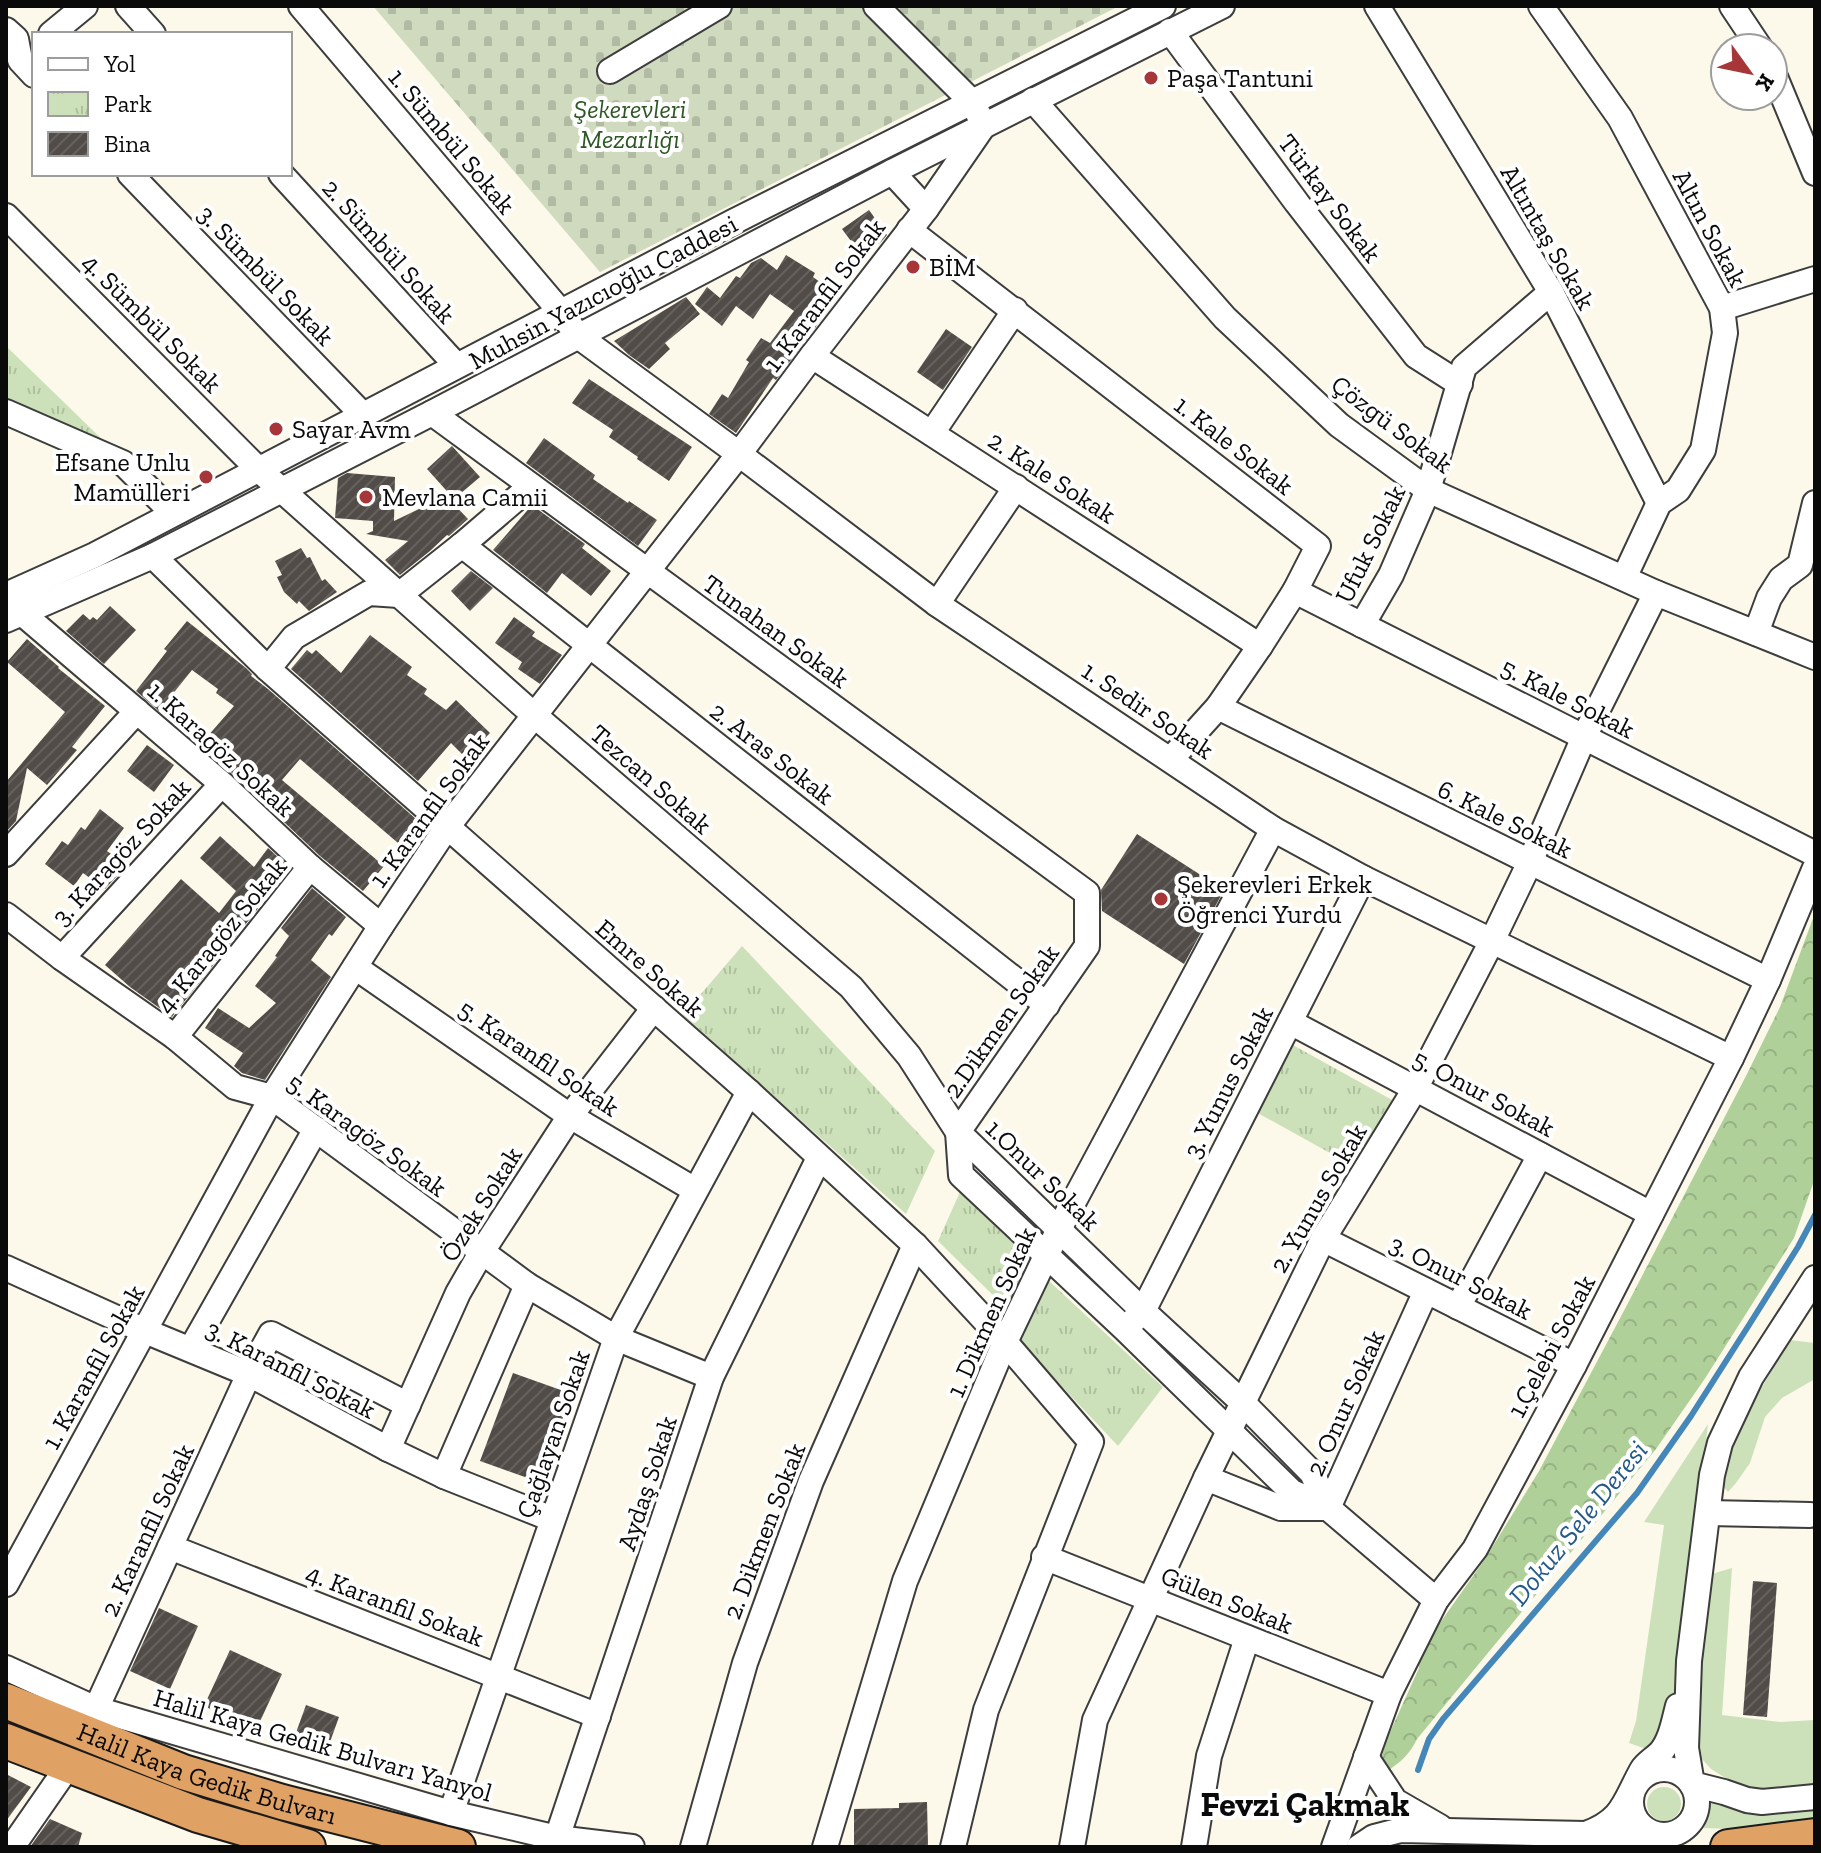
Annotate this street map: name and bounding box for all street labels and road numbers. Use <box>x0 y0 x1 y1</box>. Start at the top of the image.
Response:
street label: 1. Sümbül Sokak <box>382 62 523 221</box>
street label: Türkay Sokak <box>1271 128 1389 269</box>
street label: Altıntaş Sokak <box>1494 159 1603 316</box>
street label: Altın Sokak <box>1666 164 1754 293</box>
street label: 2. Sümbül Sokak <box>316 172 463 330</box>
street label: 3. Sümbül Sokak <box>191 198 341 352</box>
street label: Muhsin Yazıcıoğlu Caddesi <box>463 208 743 376</box>
street label: 1. Karanfil Sokak <box>756 212 892 378</box>
street label: 4. Sümbül Sokak <box>75 246 229 400</box>
street label: Çözgü Sokak <box>1325 368 1459 480</box>
street label: 1. Kale Sokak <box>1168 389 1300 502</box>
street label: 2. Kale Sokak <box>982 424 1122 530</box>
street label: Ufuk Sokak <box>1328 479 1412 608</box>
street label: Tunahan Sokak <box>697 567 856 695</box>
street label: 5. Kale Sokak <box>1496 651 1641 746</box>
street label: 1. Sedir Sokak <box>1076 654 1220 766</box>
street label: 1. Karagöz Sokak <box>141 675 301 824</box>
street label: 2. Aras Sokak <box>704 695 841 812</box>
street label: Tezcan Sokak <box>584 717 719 841</box>
street label: 1. Karanfil Sokak <box>362 726 496 894</box>
street label: 3. Karagöz Sokak <box>45 772 198 932</box>
street label: 6. Kale Sokak <box>1432 773 1578 866</box>
street label: 4. Karagöz Sokak <box>149 851 294 1019</box>
street label: Emre Sokak <box>589 912 711 1024</box>
street label: 2.Dikmen Sokak <box>936 938 1066 1104</box>
street label: 5. Karanfil Sokak <box>453 993 626 1124</box>
street label: 3. Yunus Sokak <box>1176 1000 1280 1163</box>
street label: 5. Onur Sokak <box>1407 1042 1561 1144</box>
street label: 5. Karagöz Sokak <box>281 1066 454 1204</box>
street label: 1.Onur Sokak <box>979 1113 1107 1238</box>
street label: 2. Yunus Sokak <box>1262 1117 1374 1278</box>
street label: Özek Sokak <box>433 1140 529 1267</box>
street label: 1. Dikmen Sokak <box>939 1222 1043 1402</box>
street label: 3. Onur Sokak <box>1384 1227 1538 1327</box>
street label: 1.Çelebi Sokak <box>1500 1269 1602 1423</box>
street label: 1. Karanfil Sokak <box>35 1279 152 1455</box>
street label: 3. Karanfil Sokak <box>201 1312 382 1426</box>
street label: 2. Onur Sokak <box>1299 1325 1392 1481</box>
street label: Çağlayan Sokak <box>509 1345 597 1522</box>
street label: Aydaş Sokak <box>610 1411 684 1554</box>
street label: 2. Karanfil Sokak <box>93 1438 201 1621</box>
street label: 2. Dikmen Sokak <box>716 1438 812 1624</box>
street label: 4. Karanfil Sokak <box>302 1556 489 1654</box>
street label: Gülen Sokak <box>1156 1559 1298 1641</box>
street label: Halil Kaya Gedik Bulvarı Yanyol <box>150 1682 496 1808</box>
street label: Halil Kaya Gedik Bulvarı <box>73 1716 341 1830</box>

